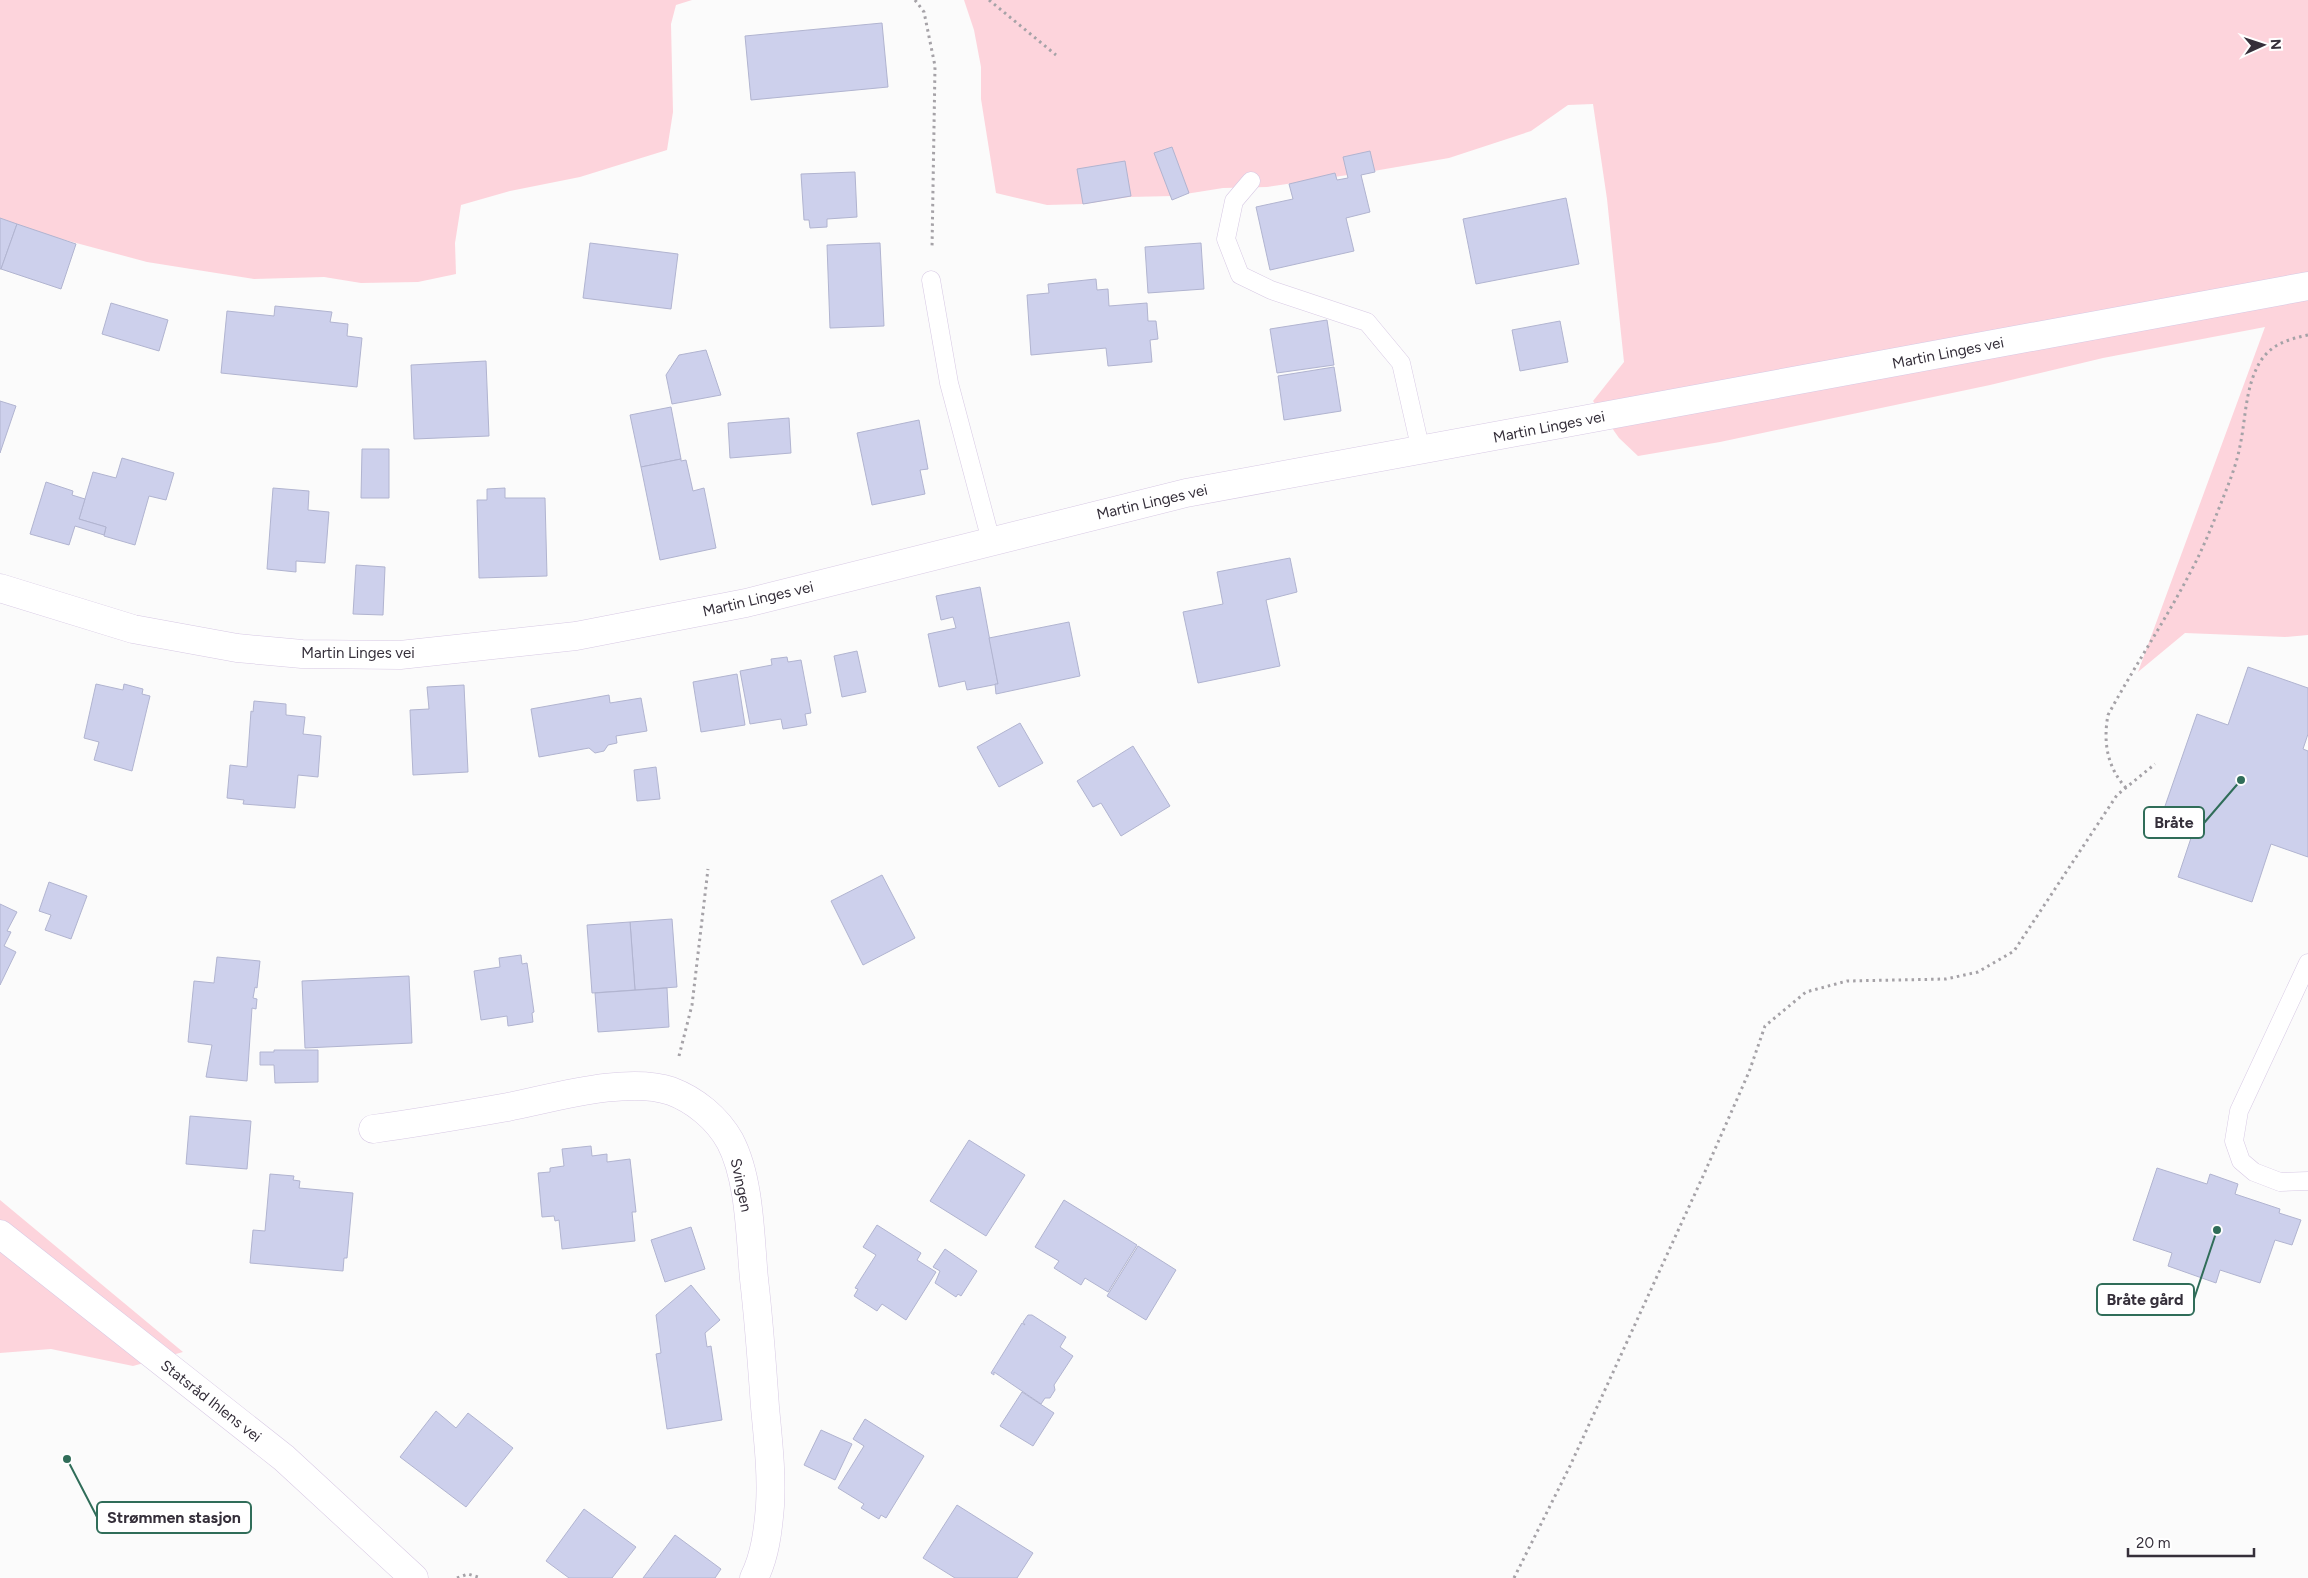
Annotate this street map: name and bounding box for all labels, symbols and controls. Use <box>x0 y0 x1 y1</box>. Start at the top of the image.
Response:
north arrow <box>2238 20 2288 70</box>
text: N <box>2267 38 2284 50</box>
street label: Martin Linges vei <box>1891 333 2005 373</box>
street label: Martin Linges vei <box>1492 407 1606 447</box>
street label: Martin Linges vei <box>1095 480 1209 524</box>
street label: Martin Linges vei <box>701 577 815 621</box>
street label: Martin Linges vei <box>301 644 415 662</box>
callout: Bråte <box>2144 807 2204 838</box>
text: Bråte <box>2154 813 2194 832</box>
street label: Svingen <box>727 1157 755 1213</box>
callout: Bråte gård <box>2097 1284 2194 1315</box>
text: Bråte gård <box>2107 1290 2183 1309</box>
street label: Statsråd Ihlens vei <box>157 1356 265 1446</box>
callout: Strømmen stasjon <box>97 1502 251 1533</box>
text: Strømmen stasjon <box>107 1508 241 1527</box>
scale bar <box>2128 1526 2254 1558</box>
text: 20 m <box>2136 1534 2170 1552</box>

